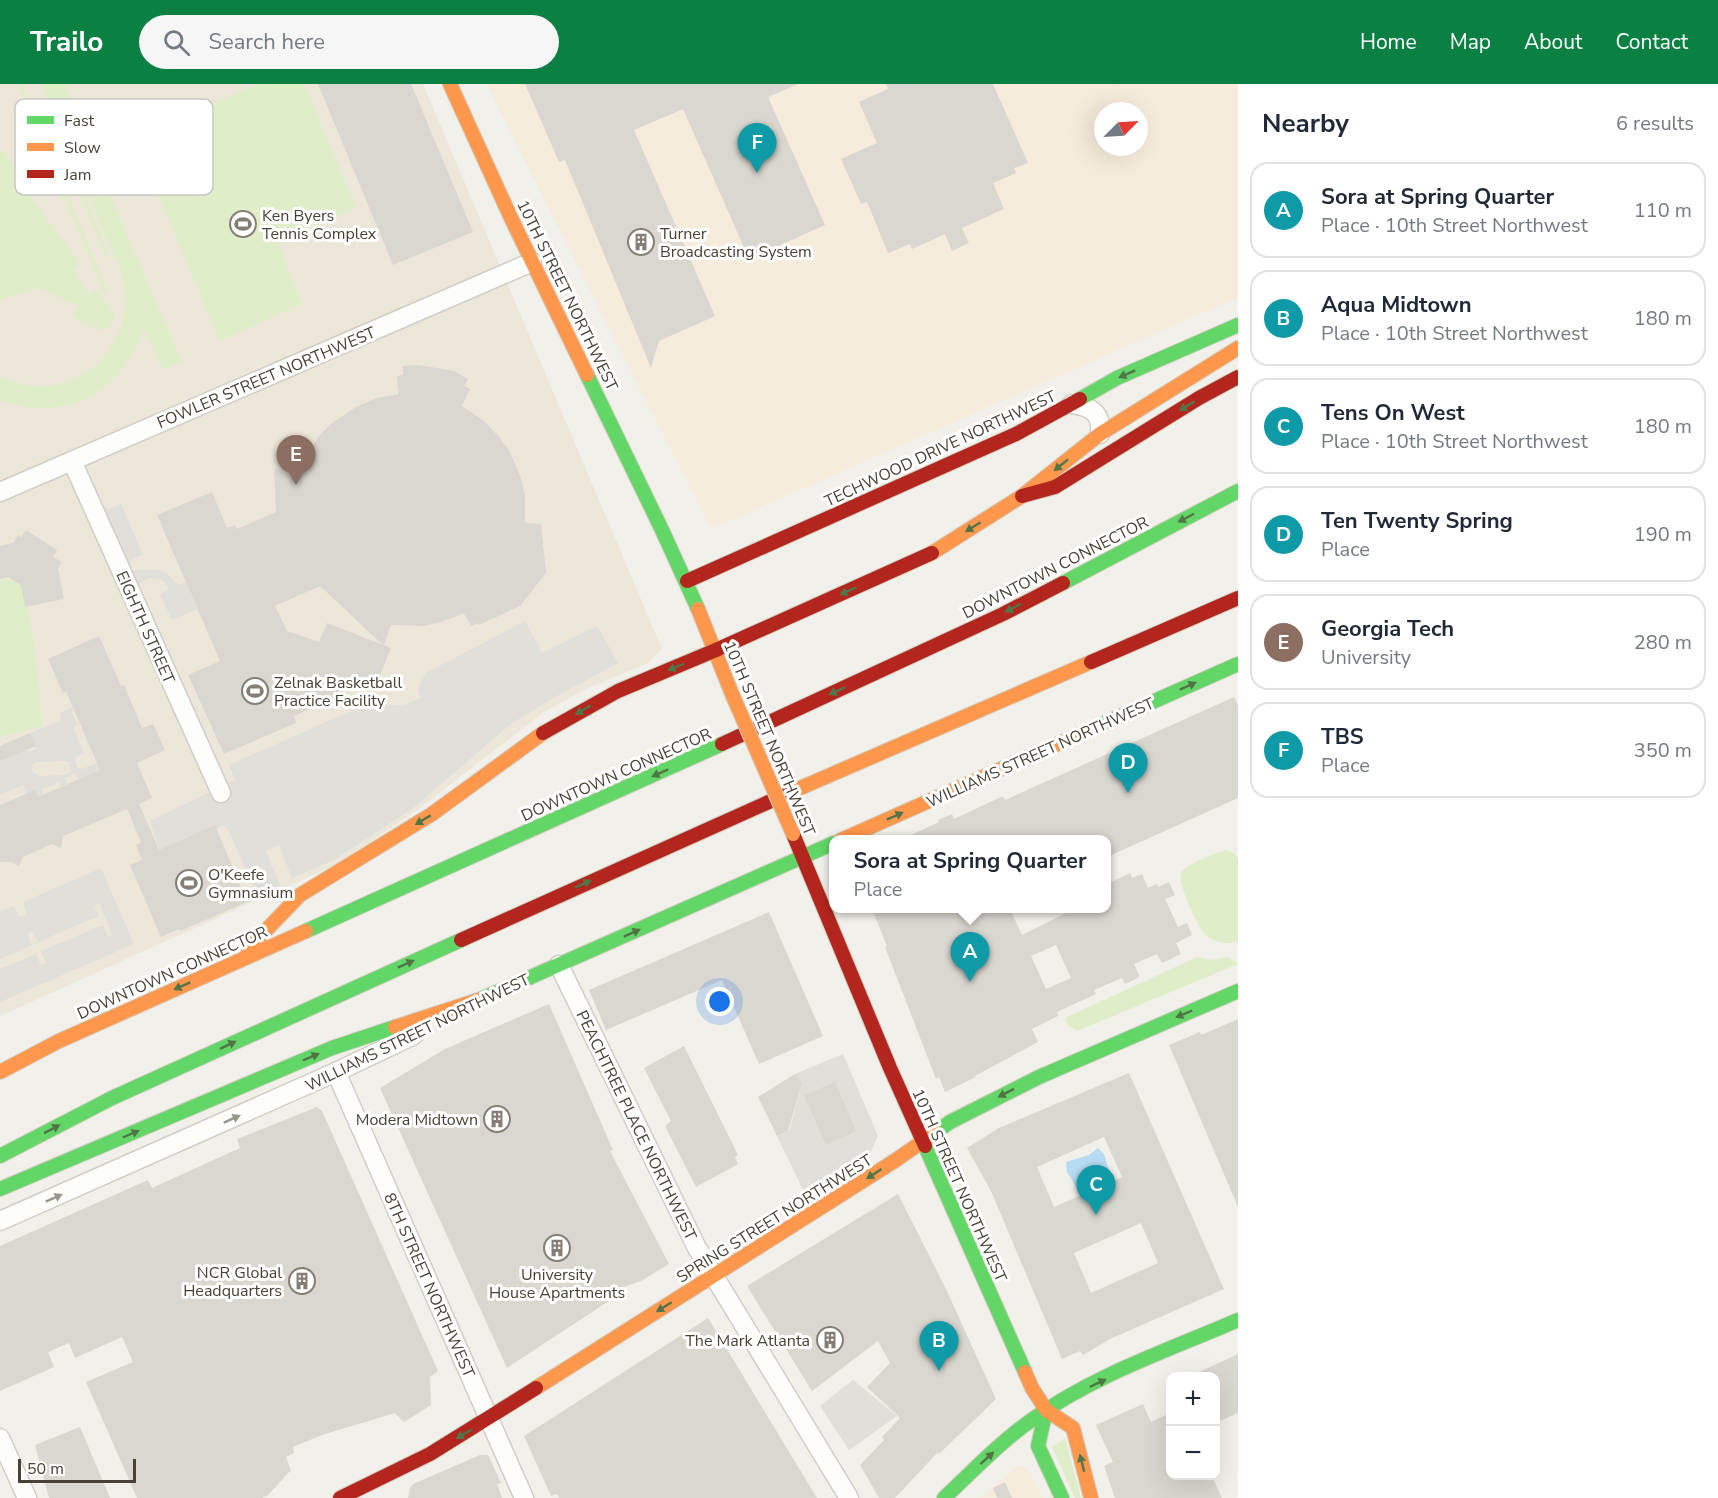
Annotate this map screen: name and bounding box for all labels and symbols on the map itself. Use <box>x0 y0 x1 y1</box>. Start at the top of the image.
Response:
legend <box>15 99 213 195</box>
north arrow <box>1094 102 1148 156</box>
text: Fast <box>64 110 95 132</box>
pin: F <box>738 124 777 173</box>
text: Slow <box>64 137 101 159</box>
text: Jam <box>63 164 91 186</box>
street label: 10TH STREET NORTHWEST <box>511 196 623 395</box>
place label: Ken Byers Tennis Complex <box>262 205 377 245</box>
sports icon: Ken Byers Tennis Complex <box>228 209 258 239</box>
place label: Turner Broadcasting System <box>660 223 812 263</box>
building icon: Turner Broadcasting System <box>626 227 656 257</box>
street label: FOWLER STREET NORTHWEST <box>154 322 379 434</box>
one-way arrow <box>1117 369 1135 379</box>
street label: TECHWOOD DRIVE NORTHWEST <box>821 385 1060 512</box>
one-way arrow <box>1179 400 1195 411</box>
pin: E <box>276 436 316 485</box>
one-way arrow <box>1054 458 1069 471</box>
street label: DOWNTOWN CONNECTOR <box>959 511 1152 624</box>
one-way arrow <box>1178 513 1195 523</box>
one-way arrow <box>965 521 981 532</box>
street label: EIGHTH STREET <box>110 568 180 688</box>
one-way arrow <box>839 586 856 595</box>
one-way arrow <box>1005 604 1022 613</box>
street label: 10TH STREET NORTHWEST <box>718 638 820 839</box>
one-way arrow <box>666 662 684 672</box>
place label: Zelnak Basketball Practice Facility <box>274 672 403 712</box>
sports icon: Zelnak Basketball Practice Facility <box>240 676 270 706</box>
one-way arrow <box>1180 681 1198 691</box>
one-way arrow <box>827 686 845 696</box>
street label: WILLIAMS STREET NORTHWEST <box>923 692 1158 813</box>
one-way arrow <box>574 705 591 715</box>
street label: DOWNTOWN CONNECTOR <box>518 723 715 827</box>
pin: D <box>1108 744 1148 793</box>
one-way arrow <box>650 768 668 778</box>
one-way arrow <box>886 811 903 820</box>
one-way arrow <box>414 815 431 825</box>
place label: O'Keefe Gymnasium <box>208 864 293 904</box>
sports icon: O'Keefe Gymnasium <box>174 868 204 898</box>
one-way arrow <box>575 880 592 889</box>
street label: DOWNTOWN CONNECTOR <box>74 921 271 1025</box>
one-way arrow <box>623 929 640 938</box>
pin: A <box>950 932 990 982</box>
one-way arrow <box>397 960 414 969</box>
street label: WILLIAMS STREET NORTHWEST <box>302 969 534 1097</box>
one-way arrow <box>172 981 190 991</box>
your location <box>705 987 734 1016</box>
street label: PEACHTREE PLACE NORTHWEST <box>571 1007 702 1244</box>
one-way arrow <box>1175 1009 1193 1019</box>
one-way arrow <box>219 1040 236 1049</box>
one-way arrow <box>302 1053 319 1062</box>
street label: 10TH STREET NORTHWEST <box>906 1085 1012 1286</box>
one-way arrow <box>998 1089 1015 1098</box>
building icon: Modera Midtown <box>482 1104 512 1134</box>
place label: Modera Midtown <box>356 1109 478 1131</box>
one-way arrow <box>223 1114 240 1123</box>
one-way arrow <box>44 1124 61 1134</box>
one-way arrow <box>123 1129 141 1139</box>
street label: SPRING STREET NORTHWEST <box>673 1149 877 1288</box>
pin: C <box>1076 1166 1116 1215</box>
one-way arrow <box>866 1168 882 1179</box>
street label: 8TH STREET NORTHWEST <box>378 1190 480 1382</box>
one-way arrow <box>45 1193 63 1203</box>
building icon: University House Apartments <box>542 1233 572 1263</box>
place label: NCR Global Headquarters <box>183 1262 282 1302</box>
place label: University House Apartments <box>489 1264 625 1304</box>
building icon: NCR Global Headquarters <box>287 1266 317 1296</box>
one-way arrow <box>656 1301 672 1312</box>
pin: B <box>920 1322 958 1371</box>
building icon: The Mark Atlanta <box>815 1325 845 1355</box>
place label: The Mark Atlanta <box>685 1330 810 1352</box>
one-way arrow <box>1090 1378 1107 1387</box>
one-way arrow <box>455 1429 472 1439</box>
one-way arrow <box>979 1452 994 1465</box>
one-way arrow <box>1077 1454 1087 1472</box>
scale bar <box>18 1456 136 1484</box>

